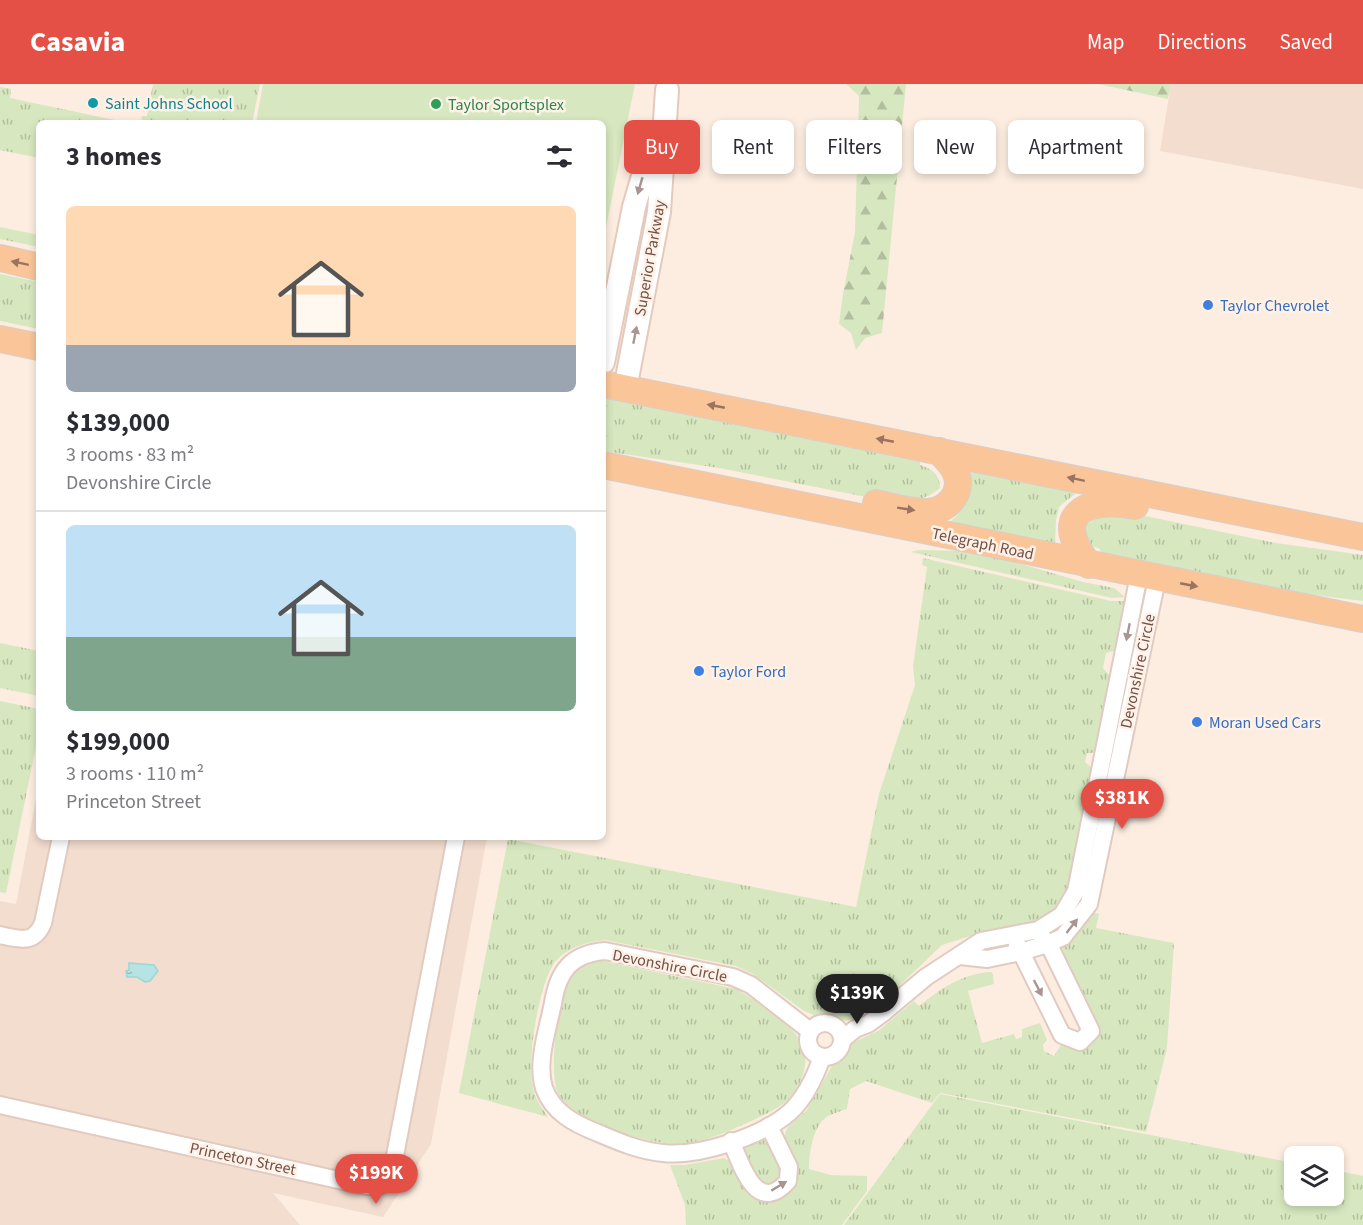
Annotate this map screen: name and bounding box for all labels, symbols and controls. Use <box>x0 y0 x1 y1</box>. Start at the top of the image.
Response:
text: Casavia <box>30 22 125 62</box>
text: Map <box>1087 27 1125 57</box>
text: Directions <box>1158 27 1246 57</box>
text: Saved <box>1279 27 1333 57</box>
place label: Saint Johns School <box>105 93 233 115</box>
place label: Taylor Sportsplex <box>448 94 564 116</box>
marker: Saint Johns School <box>86 96 100 110</box>
marker: Taylor Sportsplex <box>429 97 443 111</box>
chip: Buy <box>624 120 700 174</box>
chip: Rent <box>712 120 794 174</box>
chip: Filters <box>806 120 902 174</box>
chip: New <box>914 120 996 174</box>
chip: Apartment <box>1008 120 1144 174</box>
text: 3 homes <box>66 138 161 175</box>
icon: filters <box>543 140 576 173</box>
one-way arrow <box>635 177 644 195</box>
street label: Superior Parkway <box>629 198 671 318</box>
icon: home <box>267 245 375 353</box>
one-way arrow <box>10 257 29 267</box>
place label: Taylor Chevrolet <box>1220 295 1330 317</box>
marker: Taylor Chevrolet <box>1201 298 1215 312</box>
one-way arrow <box>631 325 640 344</box>
one-way arrow <box>707 401 725 411</box>
text: $139,000 <box>66 404 170 441</box>
one-way arrow <box>876 435 895 444</box>
text: 3 rooms · 83 m² <box>66 441 194 469</box>
text: Devonshire Circle <box>66 469 211 497</box>
one-way arrow <box>1067 474 1086 483</box>
one-way arrow <box>897 505 916 514</box>
street label: Telegraph Road <box>930 522 1036 566</box>
icon: home <box>267 564 375 672</box>
one-way arrow <box>1180 581 1199 590</box>
street label: Devonshire Circle <box>1115 612 1161 730</box>
one-way arrow <box>1123 623 1132 642</box>
place label: Taylor Ford <box>711 661 786 683</box>
marker: Taylor Ford <box>692 664 706 678</box>
place label: Moran Used Cars <box>1209 712 1321 734</box>
marker: Moran Used Cars <box>1190 715 1204 729</box>
text: $199,000 <box>66 723 170 760</box>
text: 3 rooms · 110 m² <box>66 760 204 788</box>
pin: $381K <box>1080 779 1164 830</box>
text: $381K <box>1095 784 1149 812</box>
text: Princeton Street <box>66 788 201 816</box>
one-way arrow <box>1066 918 1078 934</box>
street label: Devonshire Circle <box>611 944 729 988</box>
pin: $139K <box>815 974 899 1025</box>
text: $139K <box>830 979 884 1007</box>
one-way arrow <box>1033 979 1043 997</box>
street label: Princeton Street <box>188 1137 298 1181</box>
map controls <box>1284 1146 1344 1206</box>
button: layers <box>1284 1146 1344 1206</box>
pin: $199K <box>334 1154 418 1205</box>
text: $199K <box>349 1159 403 1187</box>
one-way arrow <box>771 1181 788 1191</box>

